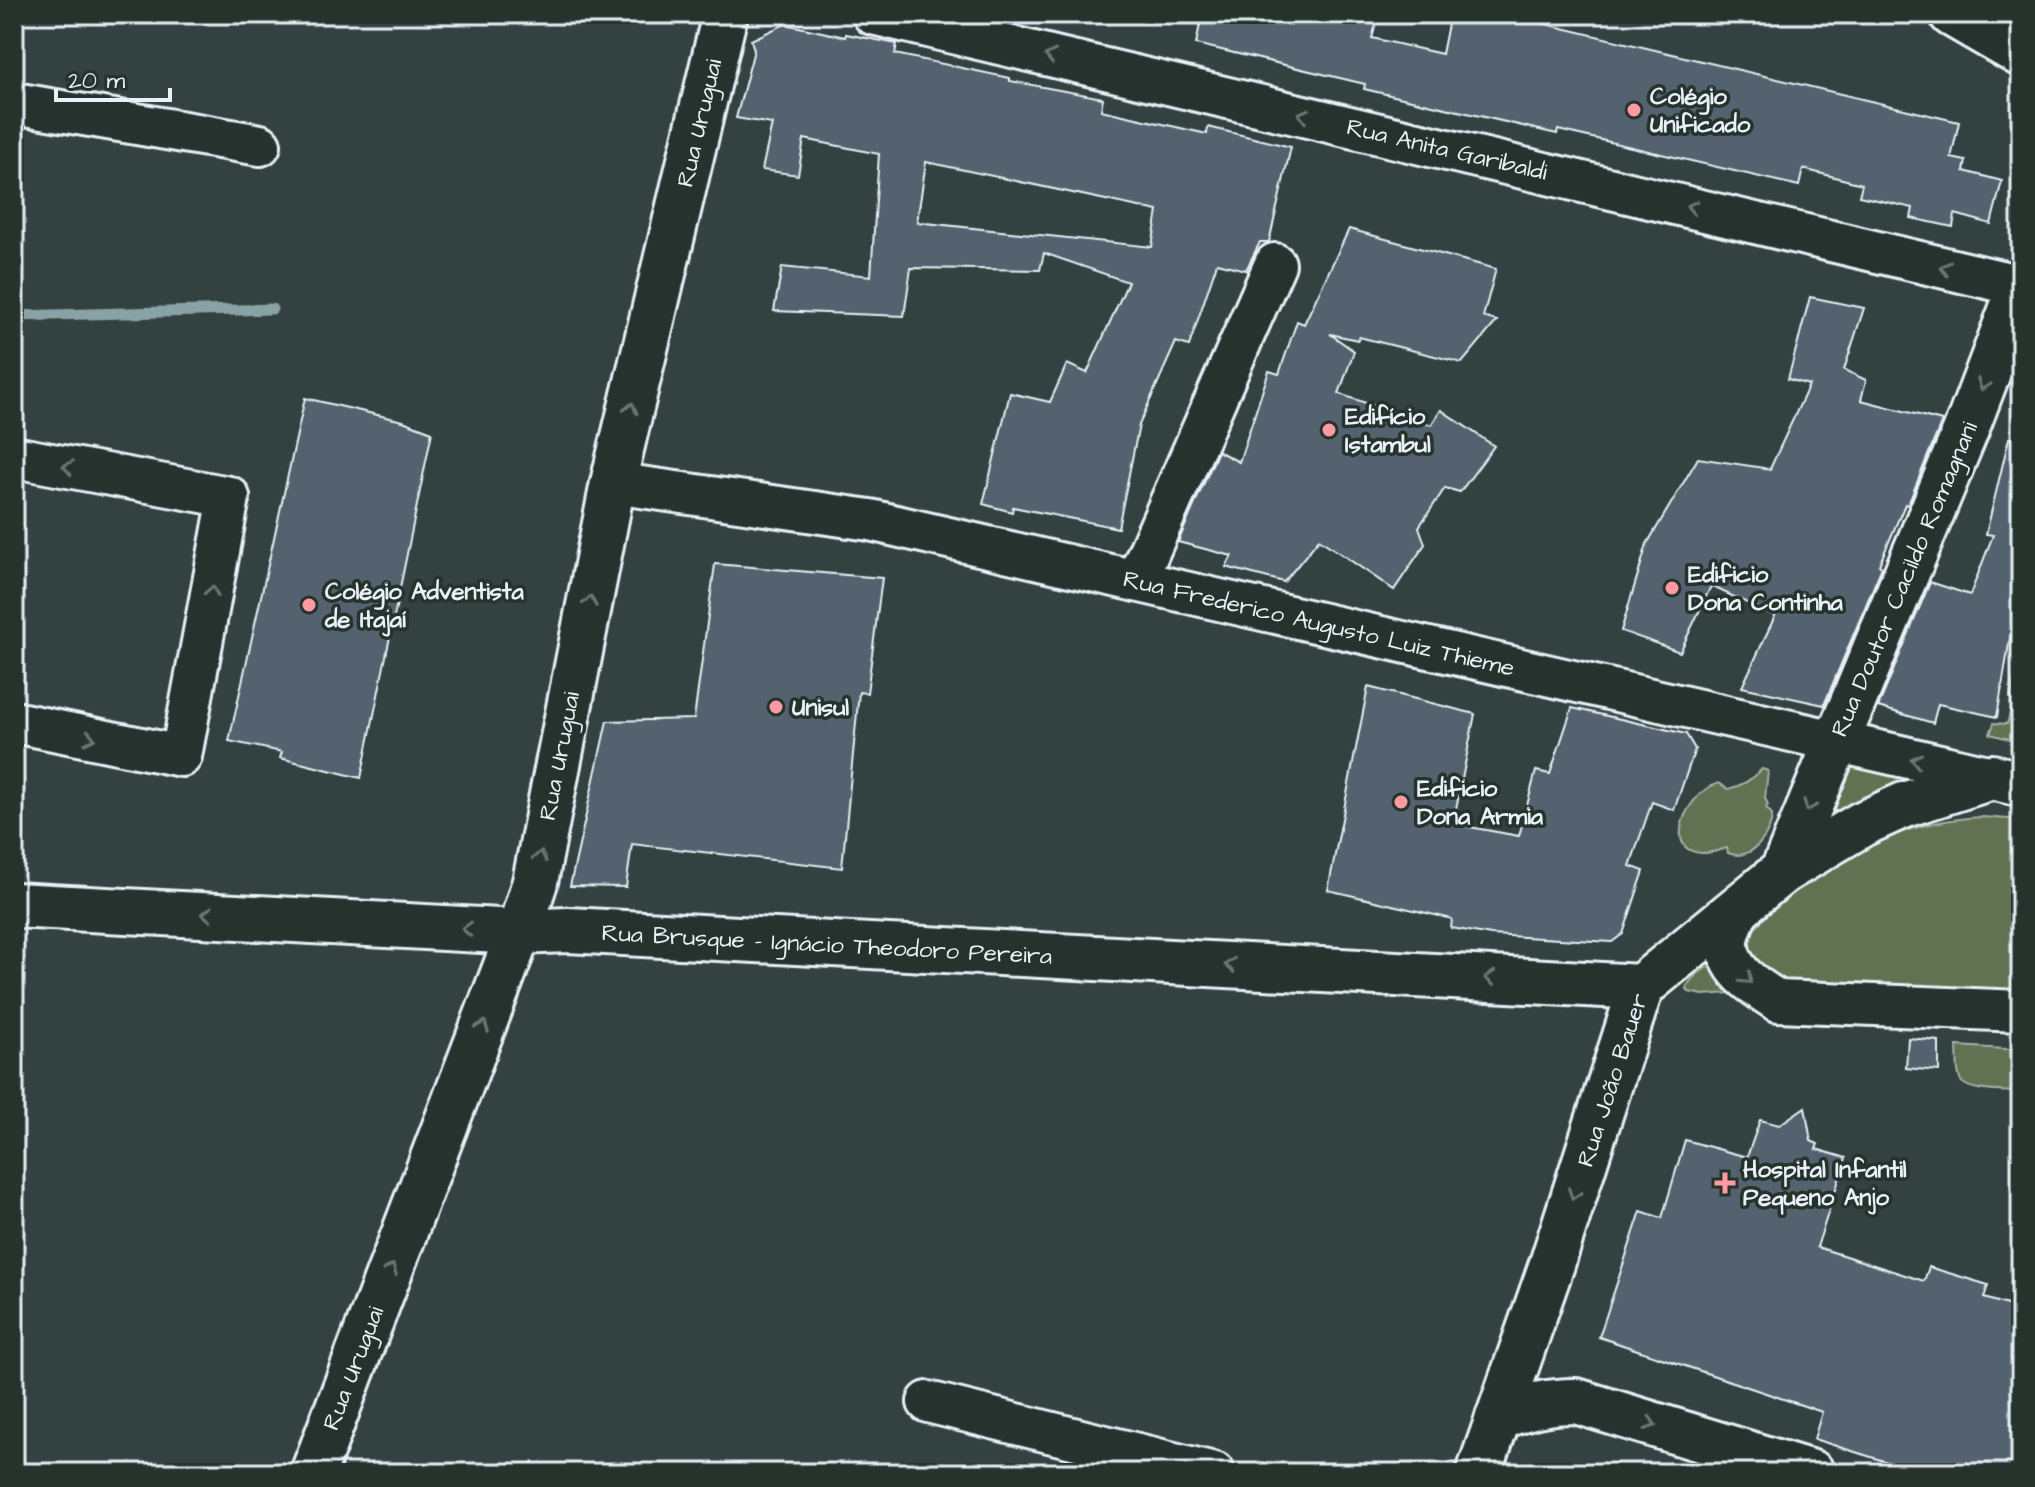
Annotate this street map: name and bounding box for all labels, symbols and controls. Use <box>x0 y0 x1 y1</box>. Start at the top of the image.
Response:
one-way arrow <box>1043 48 1057 65</box>
scale bar <box>56 52 170 102</box>
street label: Rua Uruguai <box>669 56 732 191</box>
text: 20 m <box>68 64 125 98</box>
place label: Colégio Unificado <box>1650 80 1751 142</box>
marker: Colégio Unificado <box>1625 101 1643 119</box>
one-way arrow <box>1296 108 1310 125</box>
street label: Rua Anita Garibaldi <box>1343 110 1551 190</box>
one-way arrow <box>1686 199 1699 216</box>
one-way arrow <box>1939 260 1952 277</box>
one-way arrow <box>1976 377 1993 391</box>
place label: Edifício Istambul <box>1345 400 1431 462</box>
one-way arrow <box>622 401 639 415</box>
street label: Rua Doutor Cacildo Romagnani <box>1823 416 1988 743</box>
marker: Edifício Istambul <box>1320 421 1338 439</box>
one-way arrow <box>62 459 76 476</box>
place label: Edificio Dona Continha <box>1688 558 1844 620</box>
street label: Rua Frederico Augusto Luiz Thieme <box>1120 562 1518 687</box>
place label: Colégio Adventista de Itajaí <box>324 575 525 637</box>
marker: Edificio Dona Continha <box>1663 579 1681 597</box>
one-way arrow <box>202 584 219 598</box>
one-way arrow <box>580 595 597 608</box>
marker: Colégio Adventista de Itajaí <box>300 596 318 614</box>
street label: Rua Uruguai <box>531 689 590 824</box>
place label: Unisul <box>792 691 849 725</box>
marker: Unisul <box>767 698 785 716</box>
one-way arrow <box>83 729 97 746</box>
one-way arrow <box>1910 752 1923 769</box>
place label: Edificio Dona Armia <box>1417 772 1544 834</box>
marker: Edificio Dona Armia <box>1392 793 1410 811</box>
one-way arrow <box>1803 798 1819 812</box>
one-way arrow <box>530 850 547 863</box>
one-way arrow <box>201 906 213 923</box>
street label: Rua Brusque - Ignácio Theodoro Pereira <box>601 916 1053 975</box>
one-way arrow <box>460 921 473 938</box>
one-way arrow <box>1223 957 1236 974</box>
one-way arrow <box>1738 969 1752 984</box>
one-way arrow <box>1483 970 1496 987</box>
street label: Rua João Bauer <box>1569 989 1657 1171</box>
one-way arrow <box>473 1020 490 1034</box>
place label: Hospital Infantil Pequeno Anjo <box>1743 1153 1907 1215</box>
marker: Hospital Infantil Pequeno Anjo <box>1714 1172 1736 1194</box>
one-way arrow <box>1568 1187 1584 1201</box>
one-way arrow <box>381 1263 397 1277</box>
street label: Rua Uruguai <box>315 1301 394 1436</box>
one-way arrow <box>1643 1415 1657 1431</box>

